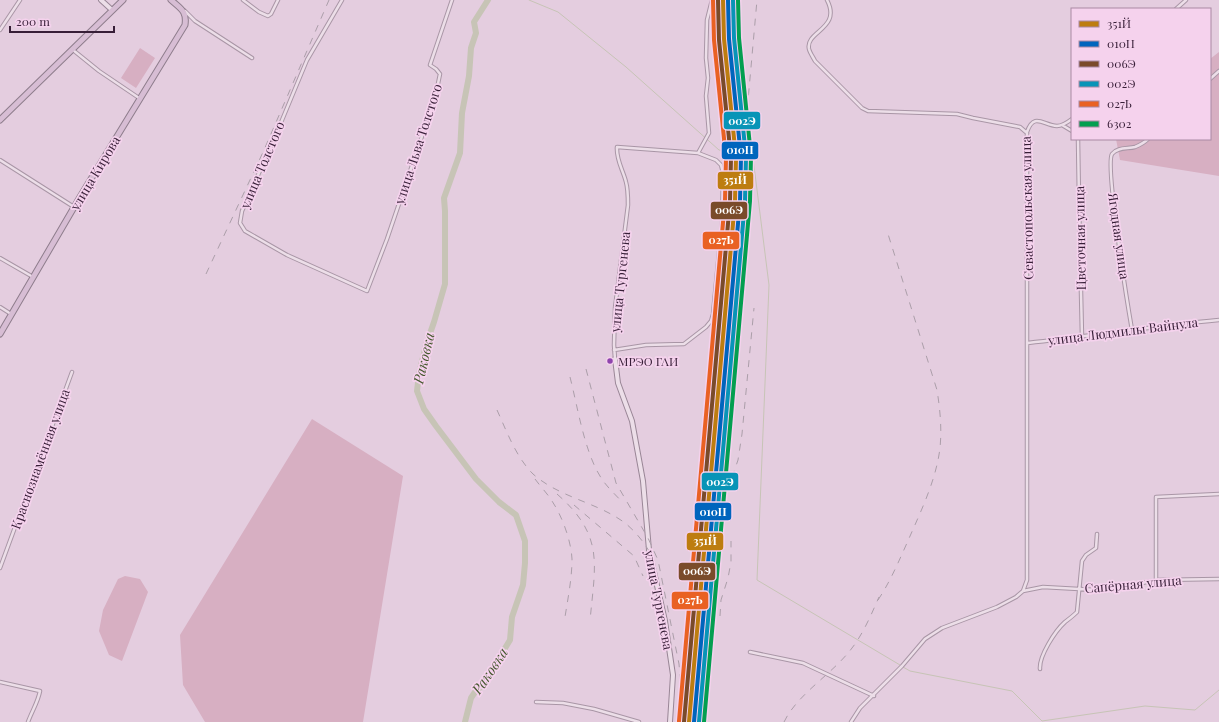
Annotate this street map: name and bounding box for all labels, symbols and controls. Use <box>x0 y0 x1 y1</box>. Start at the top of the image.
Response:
scale bar <box>10 8 114 34</box>
legend <box>1071 8 1211 140</box>
text: 200 m <box>16 13 50 29</box>
text: 351Й <box>1107 15 1131 31</box>
text: 010Н <box>1107 35 1135 51</box>
text: 006Э <box>1107 55 1136 71</box>
text: 002Э <box>1107 75 1135 91</box>
street label: улица Льва Толстого <box>390 81 445 207</box>
text: 027Ь <box>1107 95 1132 111</box>
line badge: 002Э <box>723 111 761 130</box>
text: 002Э <box>728 113 756 128</box>
text: 6302 <box>1107 115 1132 131</box>
street label: улица Толстого <box>235 119 288 212</box>
street label: улица Кирова <box>65 132 124 214</box>
street label: Севастопольская улица <box>1017 136 1036 280</box>
line badge: 010Н <box>721 141 759 160</box>
text: 010Н <box>726 142 754 157</box>
line badge: 351Й <box>717 171 754 190</box>
text: 351Й <box>723 172 747 187</box>
street label: Цветочная улица <box>1070 185 1089 290</box>
street label: Ягодная улица <box>1105 190 1134 281</box>
line badge: 006Э <box>710 201 748 220</box>
text: 006Э <box>715 202 743 217</box>
street label: улица Тургенева <box>606 230 633 334</box>
line badge: 027Ь <box>702 231 740 250</box>
text: 027Ь <box>709 232 733 247</box>
street label: улица Людмилы Вайнула <box>1046 313 1199 348</box>
water label: Раковка <box>408 330 439 386</box>
place label: МРЭО ГАИ <box>618 353 678 369</box>
marker: МРЭО ГАИ <box>605 356 615 366</box>
street label: Краснознамённая улица <box>6 386 73 531</box>
line badge: 002Э <box>701 472 739 491</box>
text: 002Э <box>706 474 734 489</box>
line badge: 010Н <box>694 502 732 521</box>
text: 010Н <box>699 504 727 519</box>
line badge: 351Й <box>686 532 724 551</box>
text: 351Й <box>693 533 717 548</box>
street label: улица Тургенева <box>641 548 678 652</box>
line badge: 006Э <box>678 562 716 581</box>
text: 006Э <box>683 563 711 578</box>
street label: Сапёрная улица <box>1084 571 1183 596</box>
line badge: 027Ь <box>671 591 709 610</box>
text: 027Ь <box>678 592 702 607</box>
water label: Раковка <box>467 644 512 698</box>

